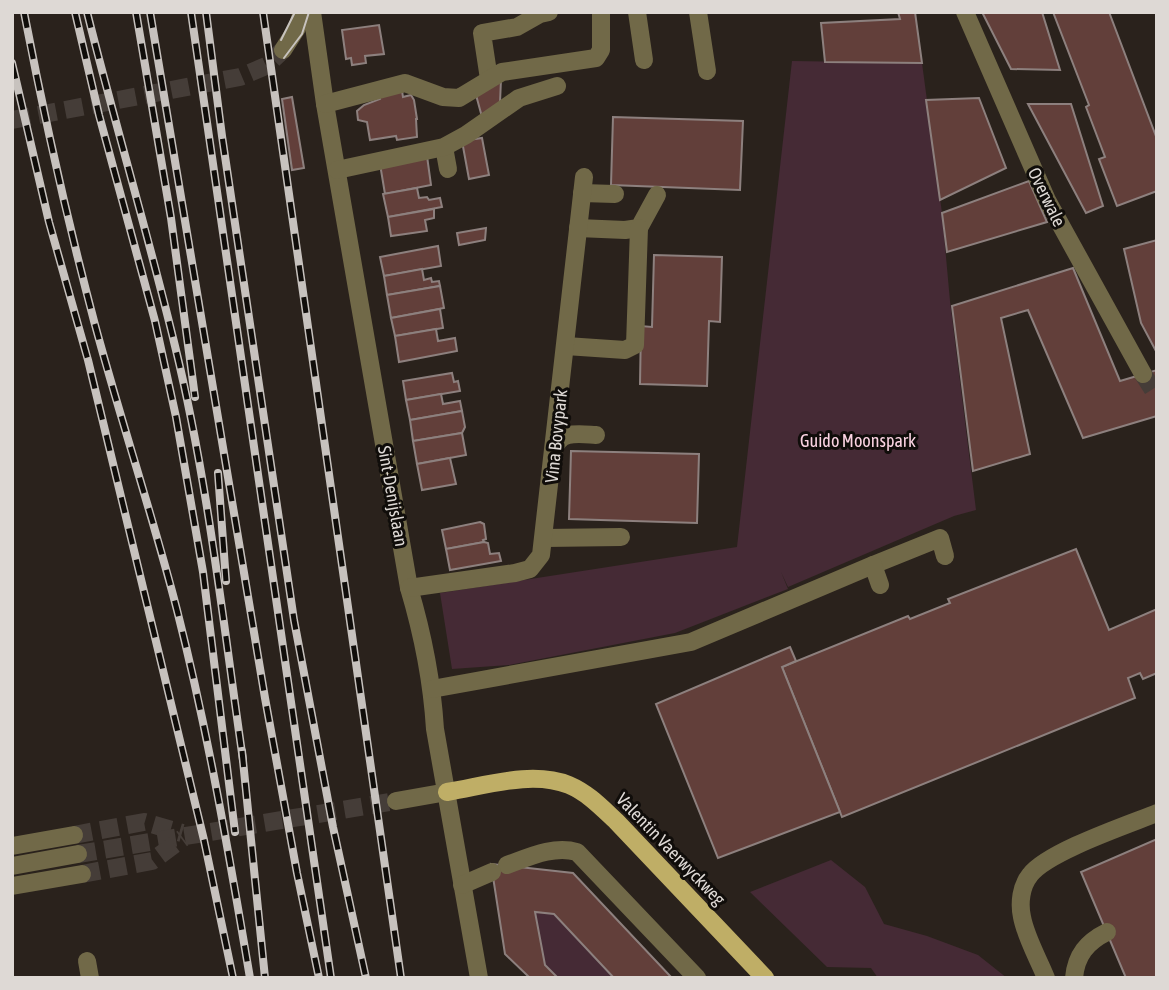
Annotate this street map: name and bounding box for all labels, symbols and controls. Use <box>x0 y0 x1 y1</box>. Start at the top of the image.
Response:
street label: Overwale <box>1024 164 1070 230</box>
street label: Vina Bovypark <box>541 388 571 484</box>
park label: Guido Moonspark <box>800 430 916 451</box>
street label: Sint-Denijslaan <box>374 444 412 548</box>
street label: Valentin Vaerwyckweg <box>612 789 730 910</box>

